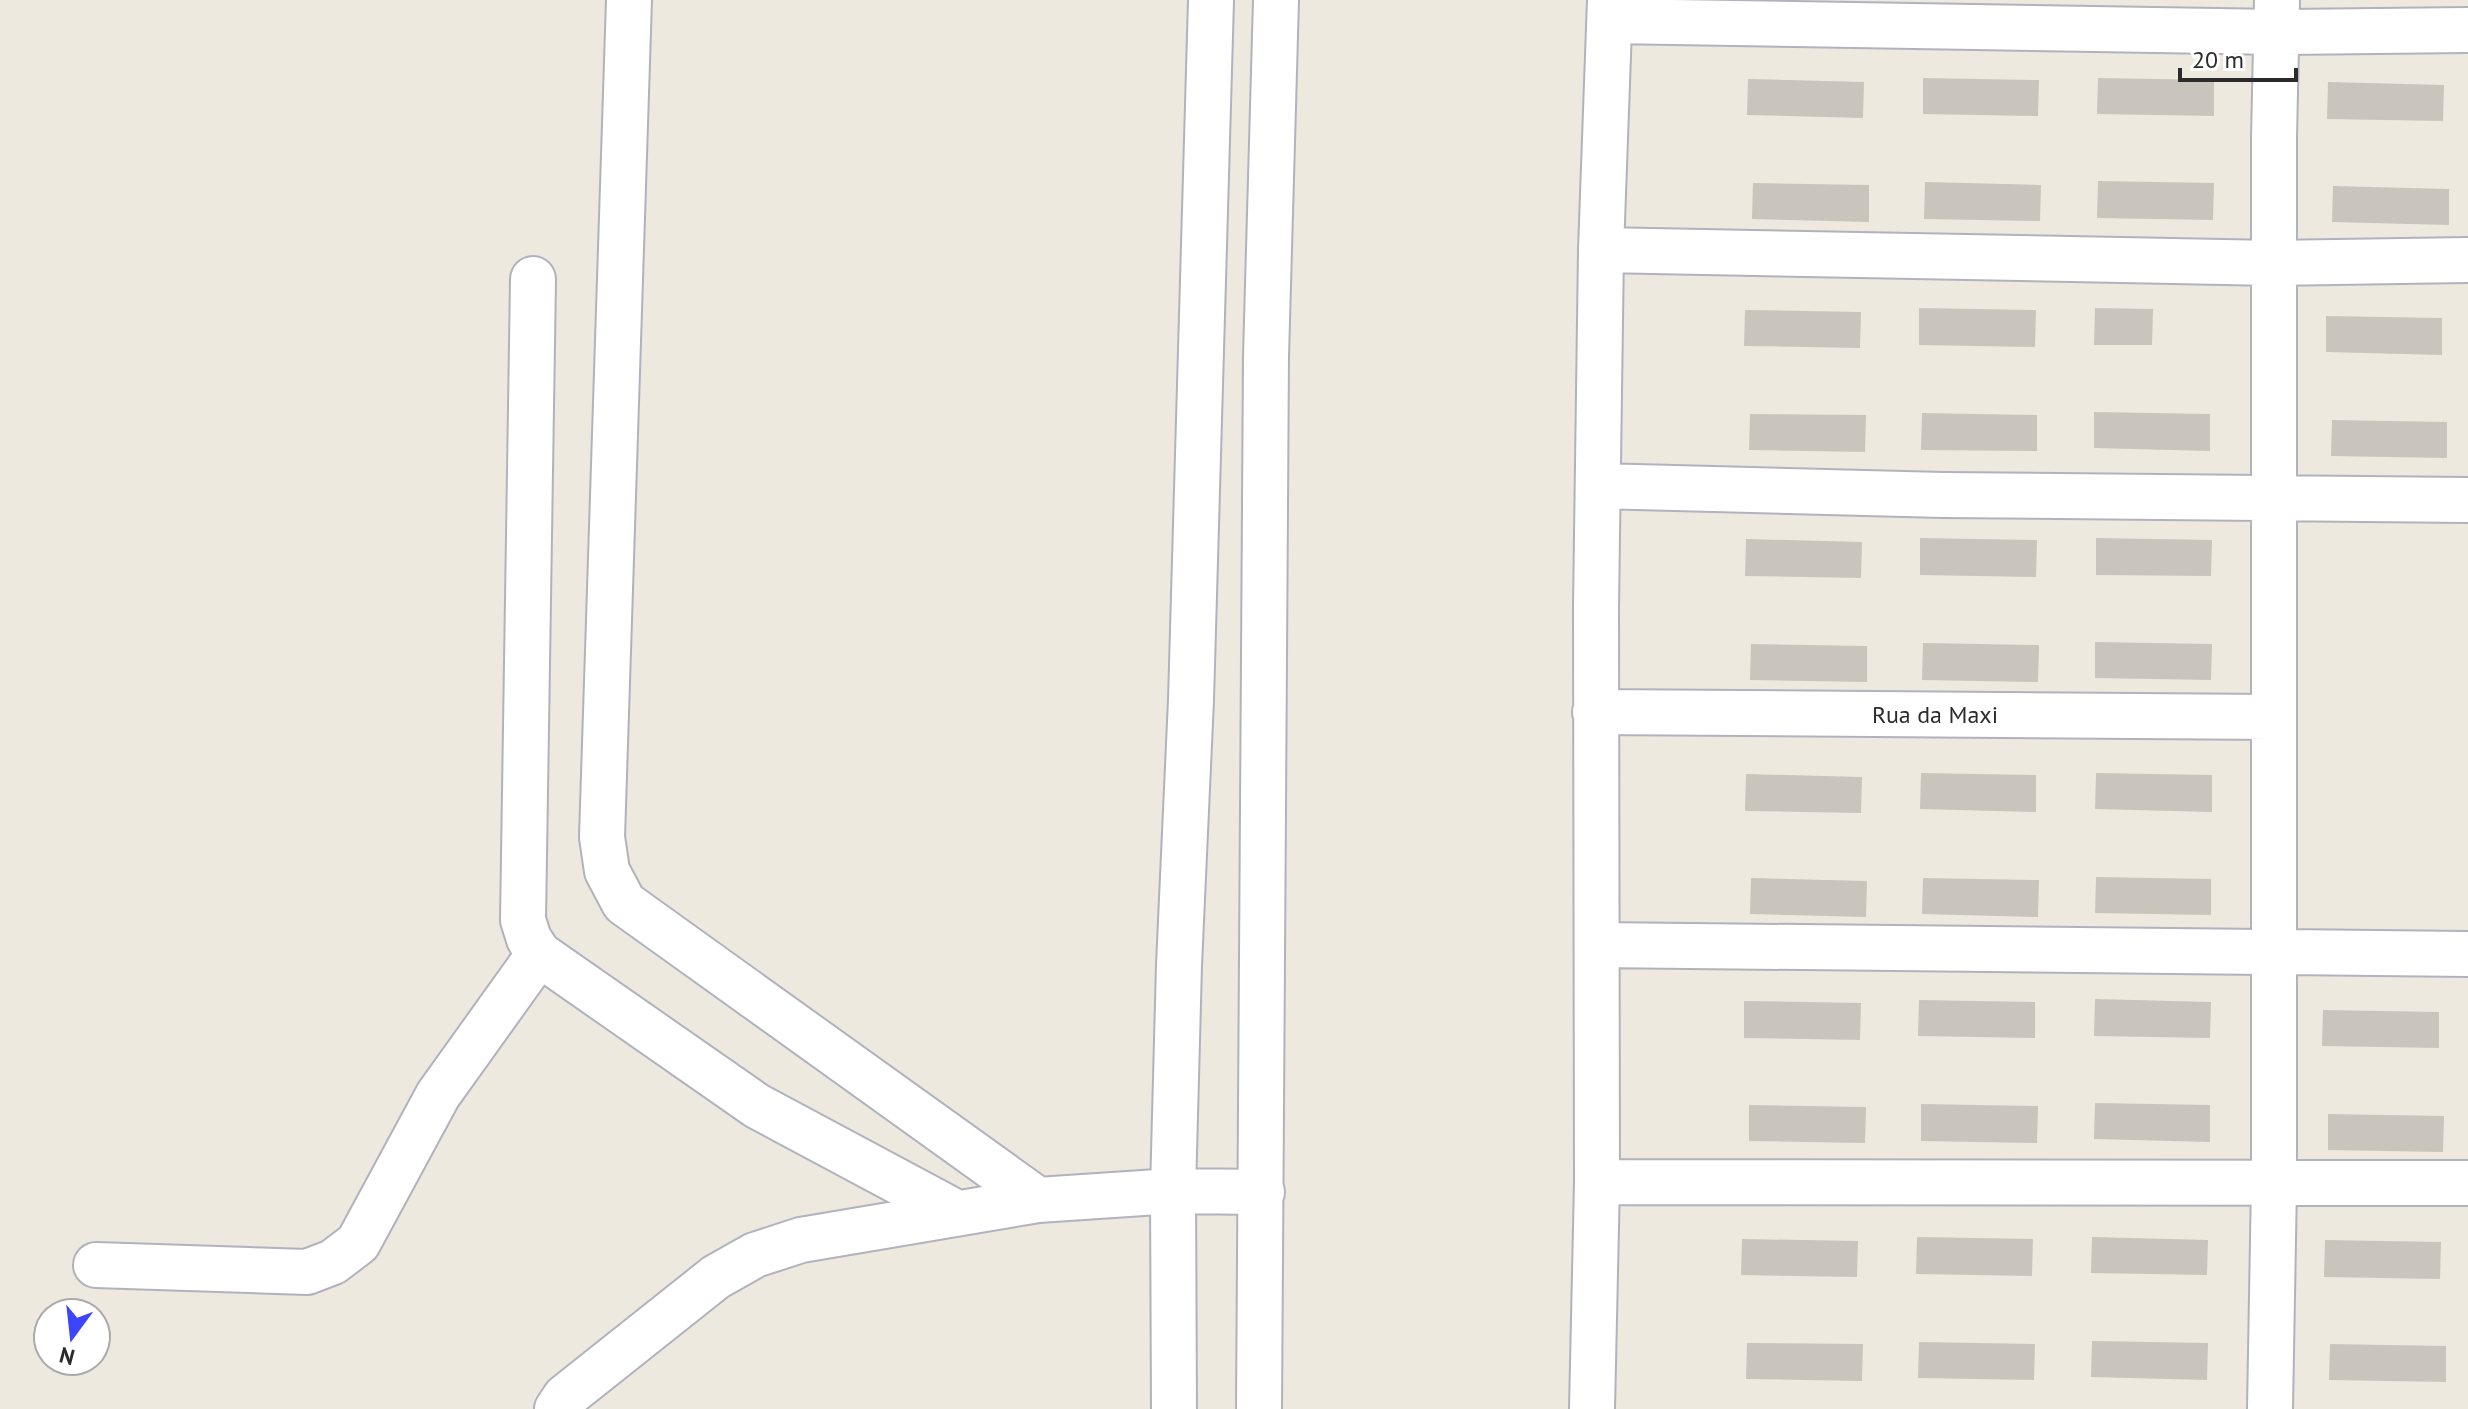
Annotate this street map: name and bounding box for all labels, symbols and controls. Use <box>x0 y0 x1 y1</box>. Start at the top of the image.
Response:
scale bar <box>2180 32 2296 82</box>
text: 20 m <box>2192 44 2244 75</box>
street label: Rua da Maxi <box>1872 699 1998 730</box>
north arrow <box>32 1297 112 1377</box>
text: N <box>56 1341 77 1372</box>

